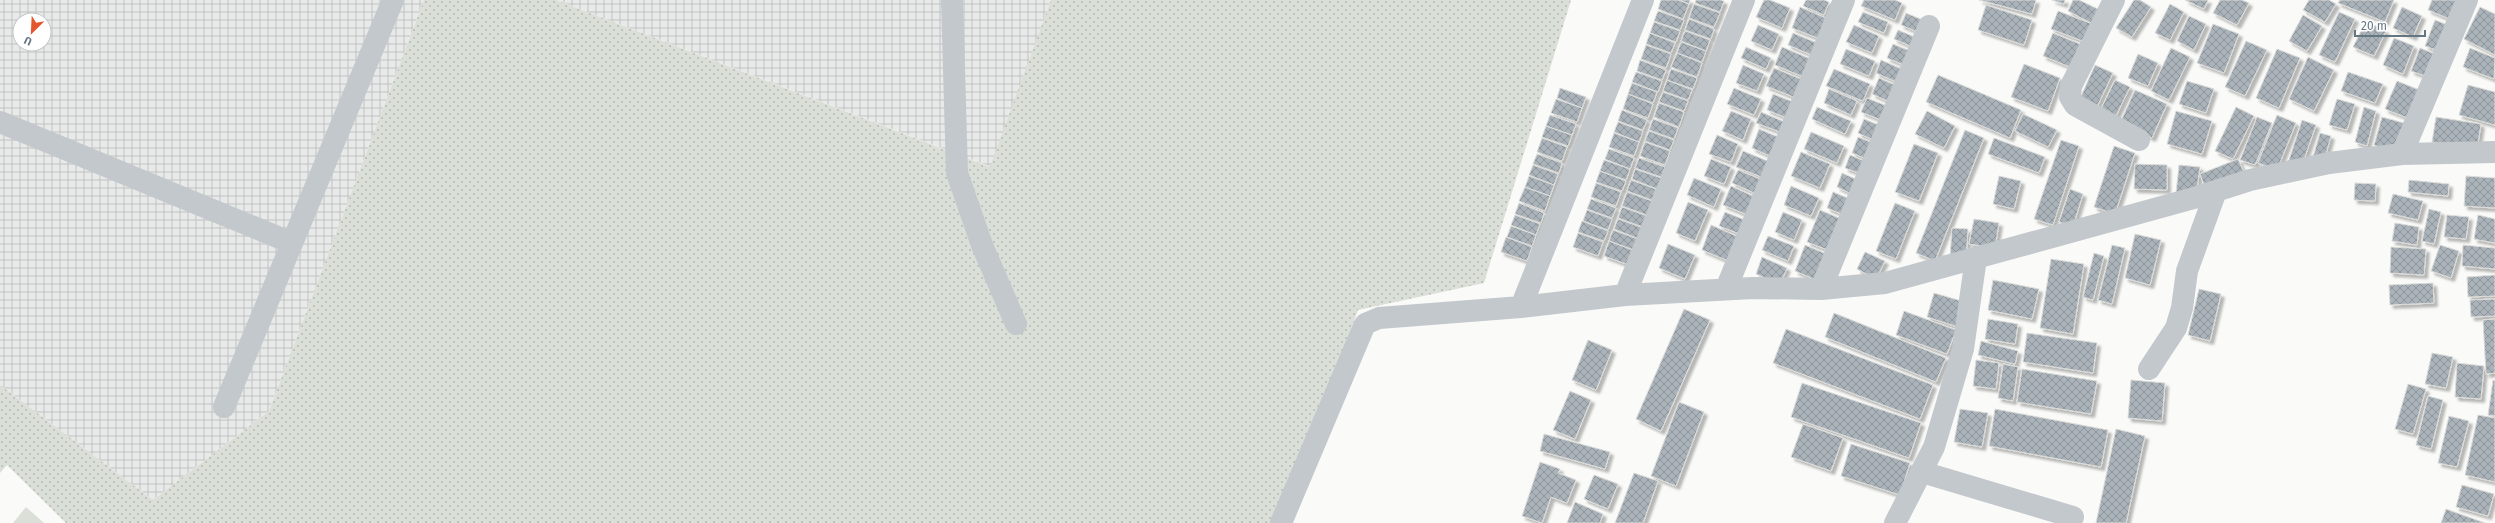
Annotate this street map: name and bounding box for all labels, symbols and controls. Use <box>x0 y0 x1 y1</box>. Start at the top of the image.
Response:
north arrow <box>12 12 52 52</box>
scale bar <box>2355 12 2425 38</box>
text: 20 m <box>2361 19 2387 33</box>
text: U <box>22 33 34 48</box>

